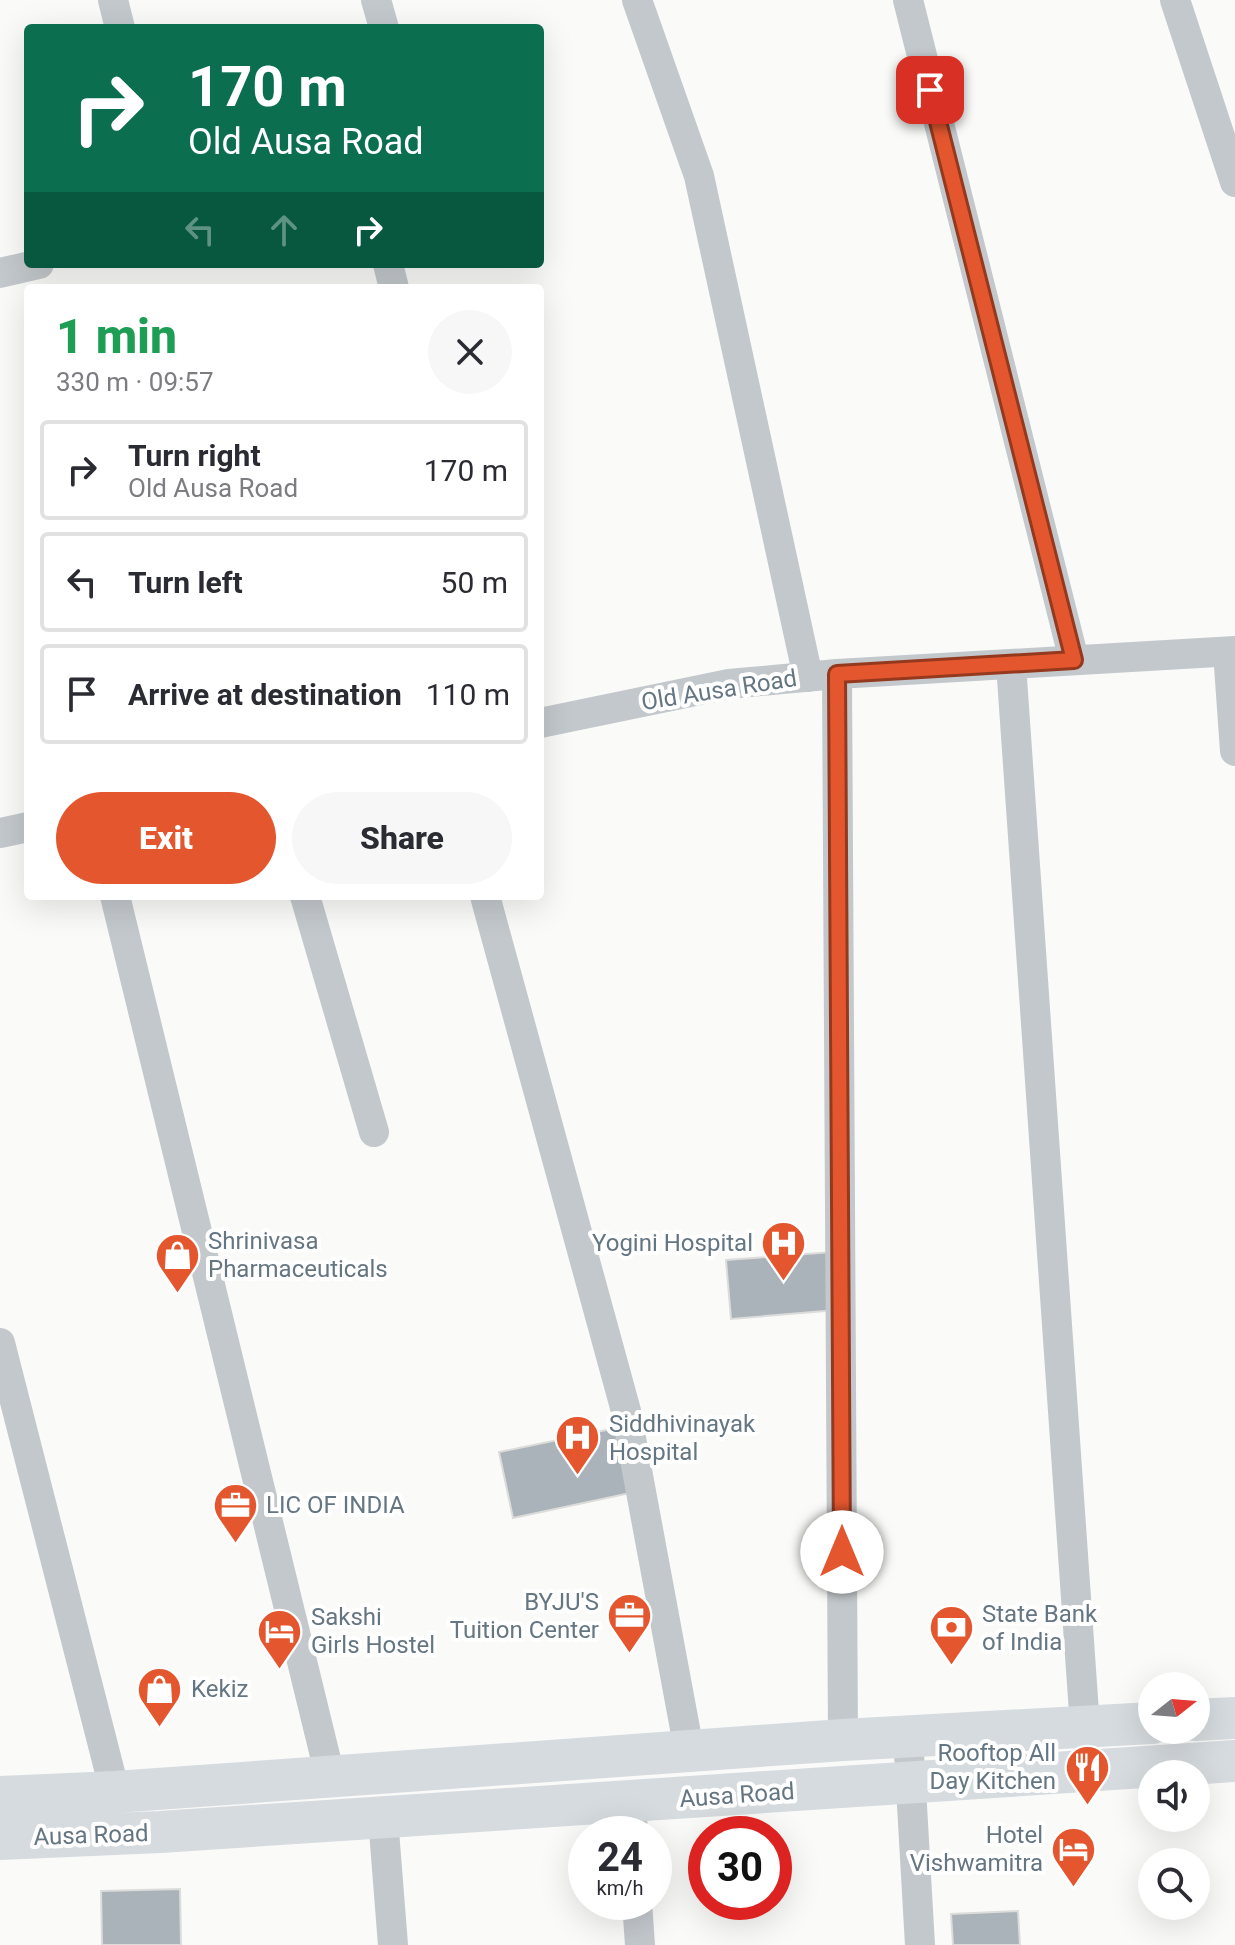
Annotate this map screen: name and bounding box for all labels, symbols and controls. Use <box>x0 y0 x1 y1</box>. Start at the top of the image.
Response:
text: 170 m <box>188 54 347 120</box>
icon: right <box>56 56 160 160</box>
pin <box>896 56 964 124</box>
icon: arrive <box>908 68 952 112</box>
text: Old Ausa Road <box>188 121 424 163</box>
icon: left <box>178 208 222 252</box>
icon: ahead <box>262 208 306 252</box>
icon: right <box>346 208 390 252</box>
text: 1 min <box>56 308 177 365</box>
button: close <box>428 310 512 394</box>
text: 330 m · 09:57 <box>56 367 214 397</box>
text: Turn right <box>128 438 261 473</box>
icon: right <box>60 448 104 492</box>
text: 170 m <box>424 453 508 488</box>
text: Old Ausa Road <box>128 473 298 503</box>
icon: left <box>60 560 104 604</box>
text: Turn left <box>128 565 243 600</box>
text: 50 m <box>441 565 508 600</box>
street label: Old Ausa Road <box>639 664 799 716</box>
icon: arrive <box>60 672 104 716</box>
text: Arrive at destination <box>128 677 402 712</box>
text: 110 m <box>426 677 510 712</box>
button: Exit <box>56 792 276 884</box>
button: Share <box>292 792 512 884</box>
hospital icon: Yogini Hospital <box>760 1219 808 1282</box>
place label: Shrinivasa Pharmaceuticals <box>208 1227 388 1283</box>
place label: Yogini Hospital <box>592 1229 753 1257</box>
shop icon: Shrinivasa Pharmaceuticals <box>153 1231 201 1294</box>
place label: Siddhivinayak Hospital <box>609 1410 756 1466</box>
hospital icon: Siddhivinayak Hospital <box>554 1414 602 1477</box>
office icon: LIC OF INDIA <box>211 1481 259 1544</box>
place label: LIC OF INDIA <box>266 1491 405 1519</box>
position arrow <box>800 1510 884 1594</box>
place label: BYJU'S Tuition Center <box>450 1588 599 1644</box>
office icon: BYJU'S Tuition Center <box>606 1592 654 1655</box>
place label: State Bank of India <box>982 1600 1098 1656</box>
place label: Sakshi Girls Hostel <box>311 1603 435 1659</box>
bank icon: State Bank of India <box>927 1604 975 1667</box>
hotel icon: Sakshi Girls Hostel <box>256 1607 304 1670</box>
shop icon: Kekiz <box>136 1665 184 1728</box>
north arrow <box>1138 1672 1210 1744</box>
map controls <box>1138 1672 1210 1920</box>
place label: Kekiz <box>191 1675 248 1703</box>
place label: Rooftop All Day Kitchen <box>930 1739 1056 1795</box>
restaurant icon: Rooftop All Day Kitchen <box>1063 1743 1111 1806</box>
button: sound <box>1138 1760 1210 1832</box>
street label: Ausa Road <box>679 1777 795 1813</box>
speed limit sign: 30 <box>688 1816 792 1920</box>
street label: Ausa Road <box>33 1819 149 1851</box>
place label: Hotel Vishwamitra <box>910 1821 1043 1877</box>
hotel icon: Hotel Vishwamitra <box>1050 1825 1098 1888</box>
text: 24 <box>597 1834 643 1881</box>
button: search <box>1138 1848 1210 1920</box>
text: km/h <box>597 1876 643 1900</box>

